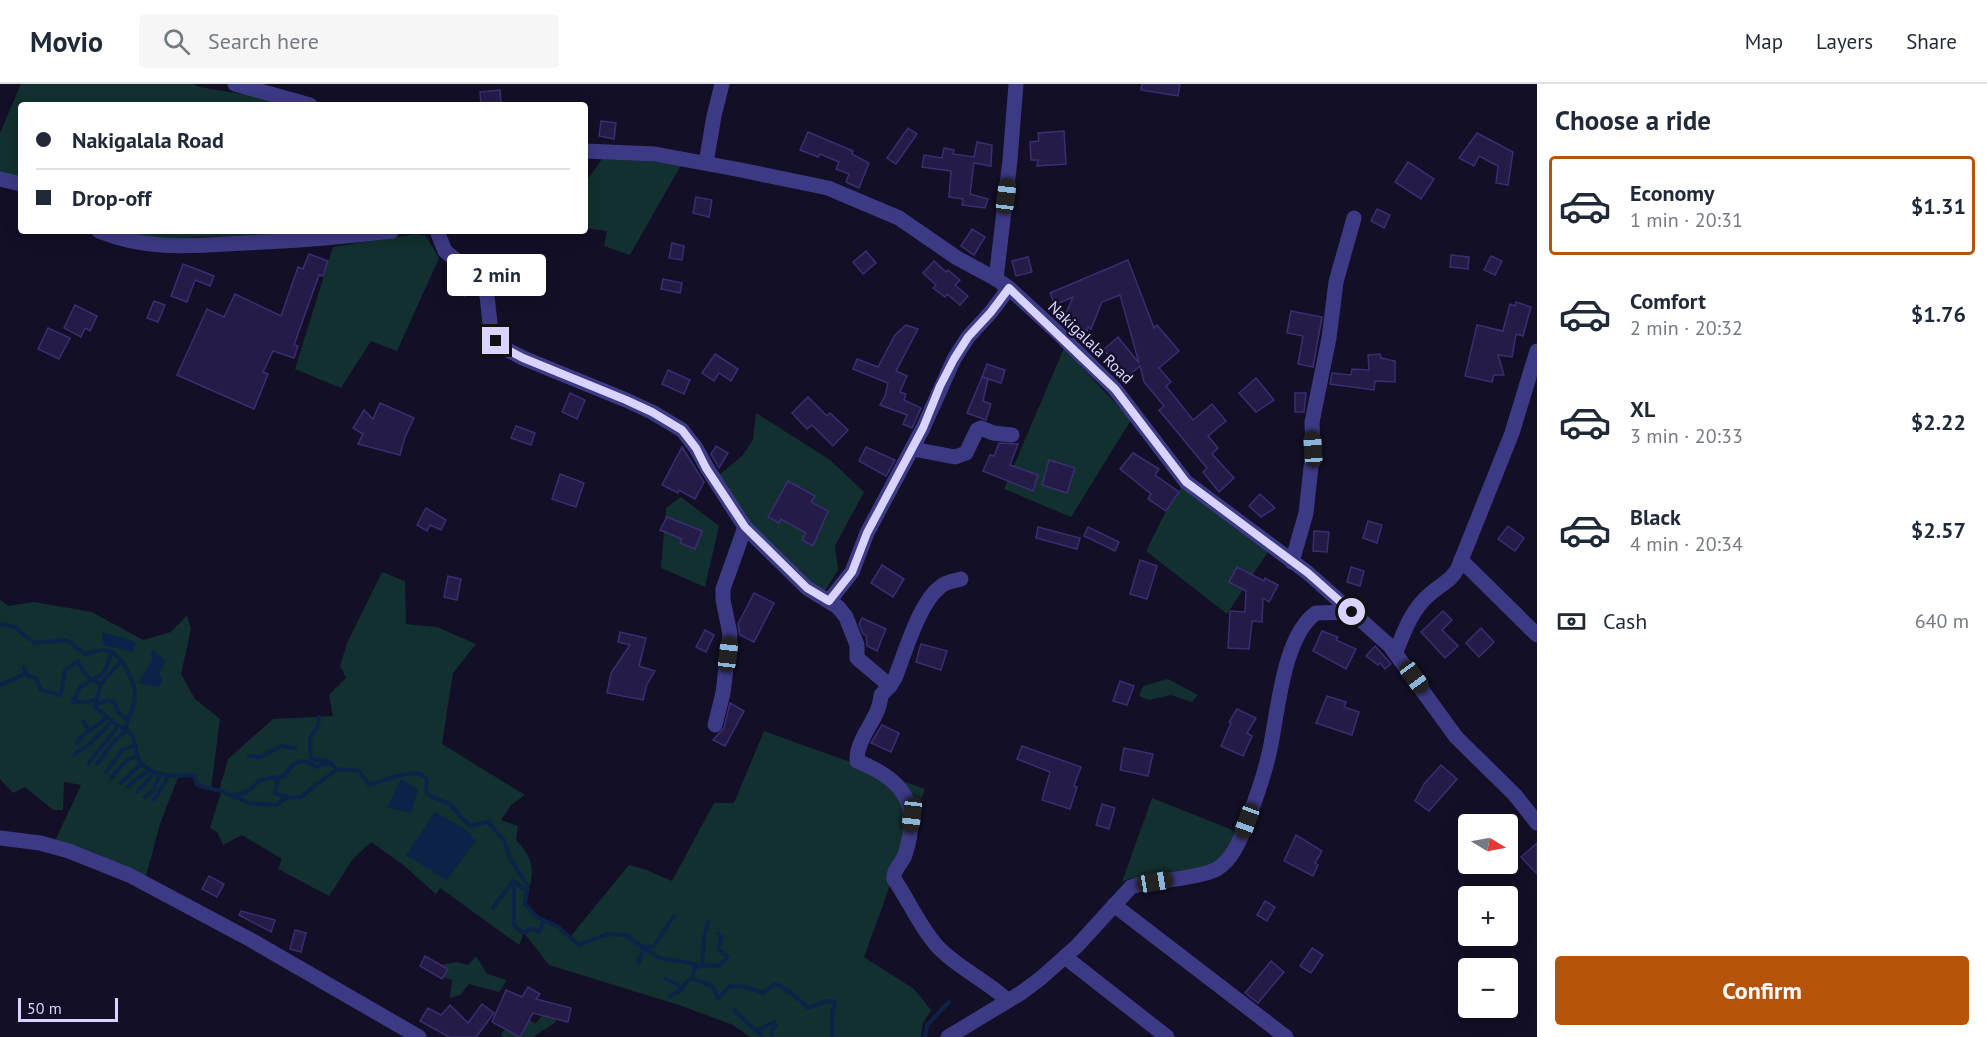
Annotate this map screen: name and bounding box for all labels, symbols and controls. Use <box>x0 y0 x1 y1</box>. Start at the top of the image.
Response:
search box <box>139 14 559 68</box>
text: Movio <box>30 23 103 60</box>
icon: search <box>160 25 193 58</box>
text: Search here <box>208 27 319 55</box>
text: Map <box>1745 28 1783 55</box>
text: Layers <box>1816 28 1873 55</box>
text: Share <box>1906 28 1957 55</box>
text: Choose a ride <box>1555 103 1711 137</box>
text: Nakigalala Road <box>72 126 224 154</box>
car <box>995 177 1017 215</box>
icon: car <box>1558 179 1612 233</box>
text: Economy <box>1630 179 1714 207</box>
text: Drop-off <box>72 184 151 212</box>
text: $1.31 <box>1911 192 1966 220</box>
text: 1 min · 20:31 <box>1630 207 1743 233</box>
callout: 2 min <box>446 254 546 296</box>
text: 2 min <box>472 262 521 288</box>
icon: car <box>1558 287 1612 341</box>
text: Comfort <box>1630 287 1706 315</box>
street label: Nakigalala Road <box>1044 296 1138 388</box>
text: $1.76 <box>1911 300 1966 328</box>
text: 2 min · 20:32 <box>1630 315 1743 341</box>
route end <box>482 327 509 354</box>
icon: car <box>1558 395 1612 449</box>
text: XL <box>1630 395 1655 423</box>
text: $2.22 <box>1911 408 1966 436</box>
text: 3 min · 20:33 <box>1630 423 1743 449</box>
car <box>1303 430 1323 468</box>
icon: car <box>1558 503 1612 557</box>
text: Black <box>1630 503 1681 531</box>
text: $2.57 <box>1911 516 1966 544</box>
text: 4 min · 20:34 <box>1630 531 1743 557</box>
route start <box>1338 598 1365 625</box>
icon: cash <box>1555 605 1588 638</box>
text: Cash <box>1603 607 1647 635</box>
text: 640 m <box>1915 608 1969 634</box>
car <box>717 635 739 673</box>
car <box>1396 657 1432 697</box>
car <box>901 796 923 834</box>
car <box>1232 801 1262 841</box>
north arrow <box>1458 814 1518 874</box>
map controls <box>1458 814 1518 1018</box>
car <box>1136 870 1174 894</box>
button: + <box>1458 886 1518 946</box>
button: Confirm <box>1555 956 1969 1025</box>
button: − <box>1458 958 1518 1018</box>
scale bar <box>18 995 118 1022</box>
text: 50 m <box>27 998 62 1018</box>

